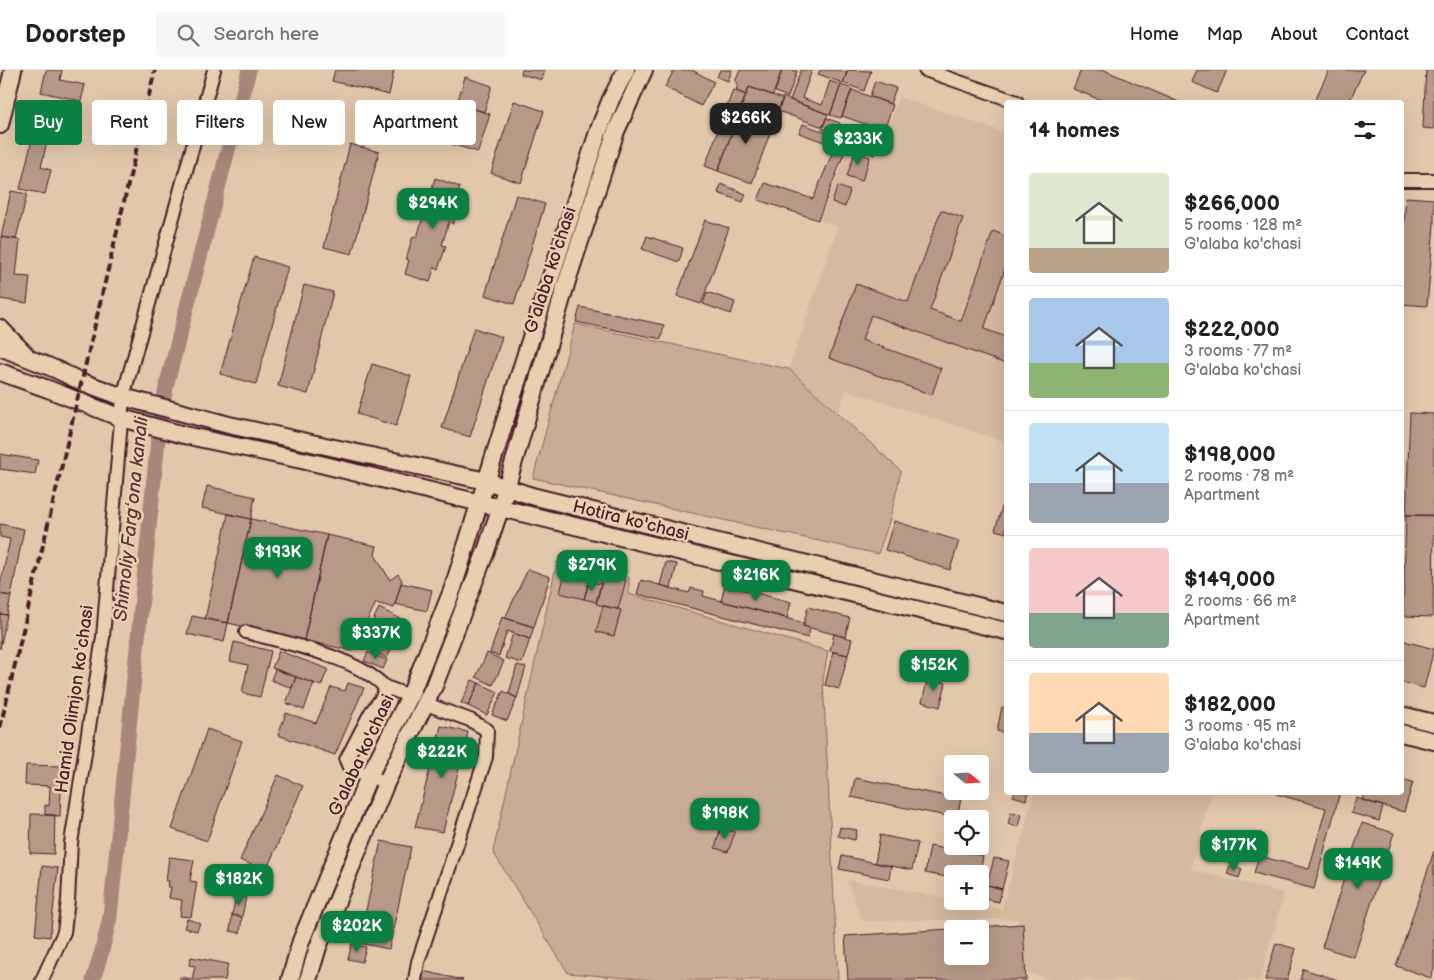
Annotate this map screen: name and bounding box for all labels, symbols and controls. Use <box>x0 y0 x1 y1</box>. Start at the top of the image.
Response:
search box <box>156 12 506 57</box>
text: Doorstep <box>25 20 126 49</box>
icon: search <box>174 21 202 49</box>
text: Search here <box>214 23 319 46</box>
text: Home <box>1130 24 1179 45</box>
text: Map <box>1207 24 1243 45</box>
text: About <box>1271 24 1318 45</box>
text: Contact <box>1346 24 1409 45</box>
chip: Buy <box>15 100 82 145</box>
chip: Rent <box>92 100 167 145</box>
chip: Filters <box>177 100 263 145</box>
chip: New <box>273 100 345 145</box>
chip: Apartment <box>355 100 476 145</box>
pin: $266K <box>711 102 781 145</box>
text: $266K <box>721 109 771 128</box>
icon: filters <box>1351 116 1379 144</box>
text: 14 homes <box>1029 118 1120 143</box>
pin: $233K <box>823 124 893 166</box>
text: $233K <box>833 130 883 149</box>
pin: $294K <box>398 188 468 230</box>
text: $266,000 <box>1184 191 1280 216</box>
icon: home <box>1069 193 1129 253</box>
text: $294K <box>408 194 458 213</box>
street label: G'alaba ko'chasi <box>520 204 581 336</box>
text: 5 rooms · 128 m² <box>1184 216 1302 235</box>
text: G'alaba ko'chasi <box>1184 235 1301 254</box>
text: $222,000 <box>1184 317 1280 342</box>
icon: home <box>1069 318 1129 378</box>
text: 3 rooms · 77 m² <box>1184 342 1292 361</box>
text: G'alaba ko'chasi <box>1184 361 1301 380</box>
water label: Shimoliy Fargʻona kanali <box>109 415 154 623</box>
text: $198,000 <box>1184 442 1276 467</box>
icon: home <box>1069 443 1129 503</box>
text: 2 rooms · 78 m² <box>1184 467 1294 486</box>
text: Apartment <box>1184 486 1260 505</box>
street label: Hotira ko'chasi <box>571 496 691 545</box>
pin: $193K <box>243 536 313 579</box>
text: $193K <box>255 543 301 562</box>
pin: $279K <box>557 550 627 592</box>
text: $279K <box>568 556 616 575</box>
pin: $216K <box>721 560 791 602</box>
text: $216K <box>732 566 780 585</box>
text: $149,000 <box>1184 567 1275 592</box>
icon: home <box>1069 568 1129 628</box>
text: 2 rooms · 66 m² <box>1184 592 1297 611</box>
street label: Hamid Olimjon koʻchasi <box>51 604 98 794</box>
text: Apartment <box>1184 611 1260 630</box>
pin: $337K <box>341 618 411 660</box>
text: $337K <box>352 624 400 643</box>
pin: $152K <box>899 650 969 692</box>
text: $152K <box>911 656 957 675</box>
street label: G'alaba ko'chasi <box>324 691 399 819</box>
text: $182,000 <box>1184 692 1276 717</box>
icon: home <box>1069 693 1129 753</box>
text: 3 rooms · 95 m² <box>1184 717 1296 736</box>
pin: $222K <box>407 736 477 779</box>
text: G'alaba ko'chasi <box>1184 736 1301 755</box>
text: $222K <box>417 743 467 762</box>
north arrow <box>944 755 989 800</box>
map controls <box>944 755 989 965</box>
pin: $198K <box>690 798 760 840</box>
text: $198K <box>701 804 749 823</box>
button: locate <box>944 810 989 855</box>
pin: $177K <box>1199 830 1269 872</box>
text: $177K <box>1211 836 1257 855</box>
pin: $149K <box>1323 848 1393 890</box>
text: $149K <box>1335 854 1381 873</box>
pin: $182K <box>204 864 274 906</box>
button: + <box>944 865 989 910</box>
text: $182K <box>215 870 263 889</box>
pin: $202K <box>322 910 392 953</box>
text: $202K <box>332 917 382 936</box>
button: − <box>944 920 989 965</box>

